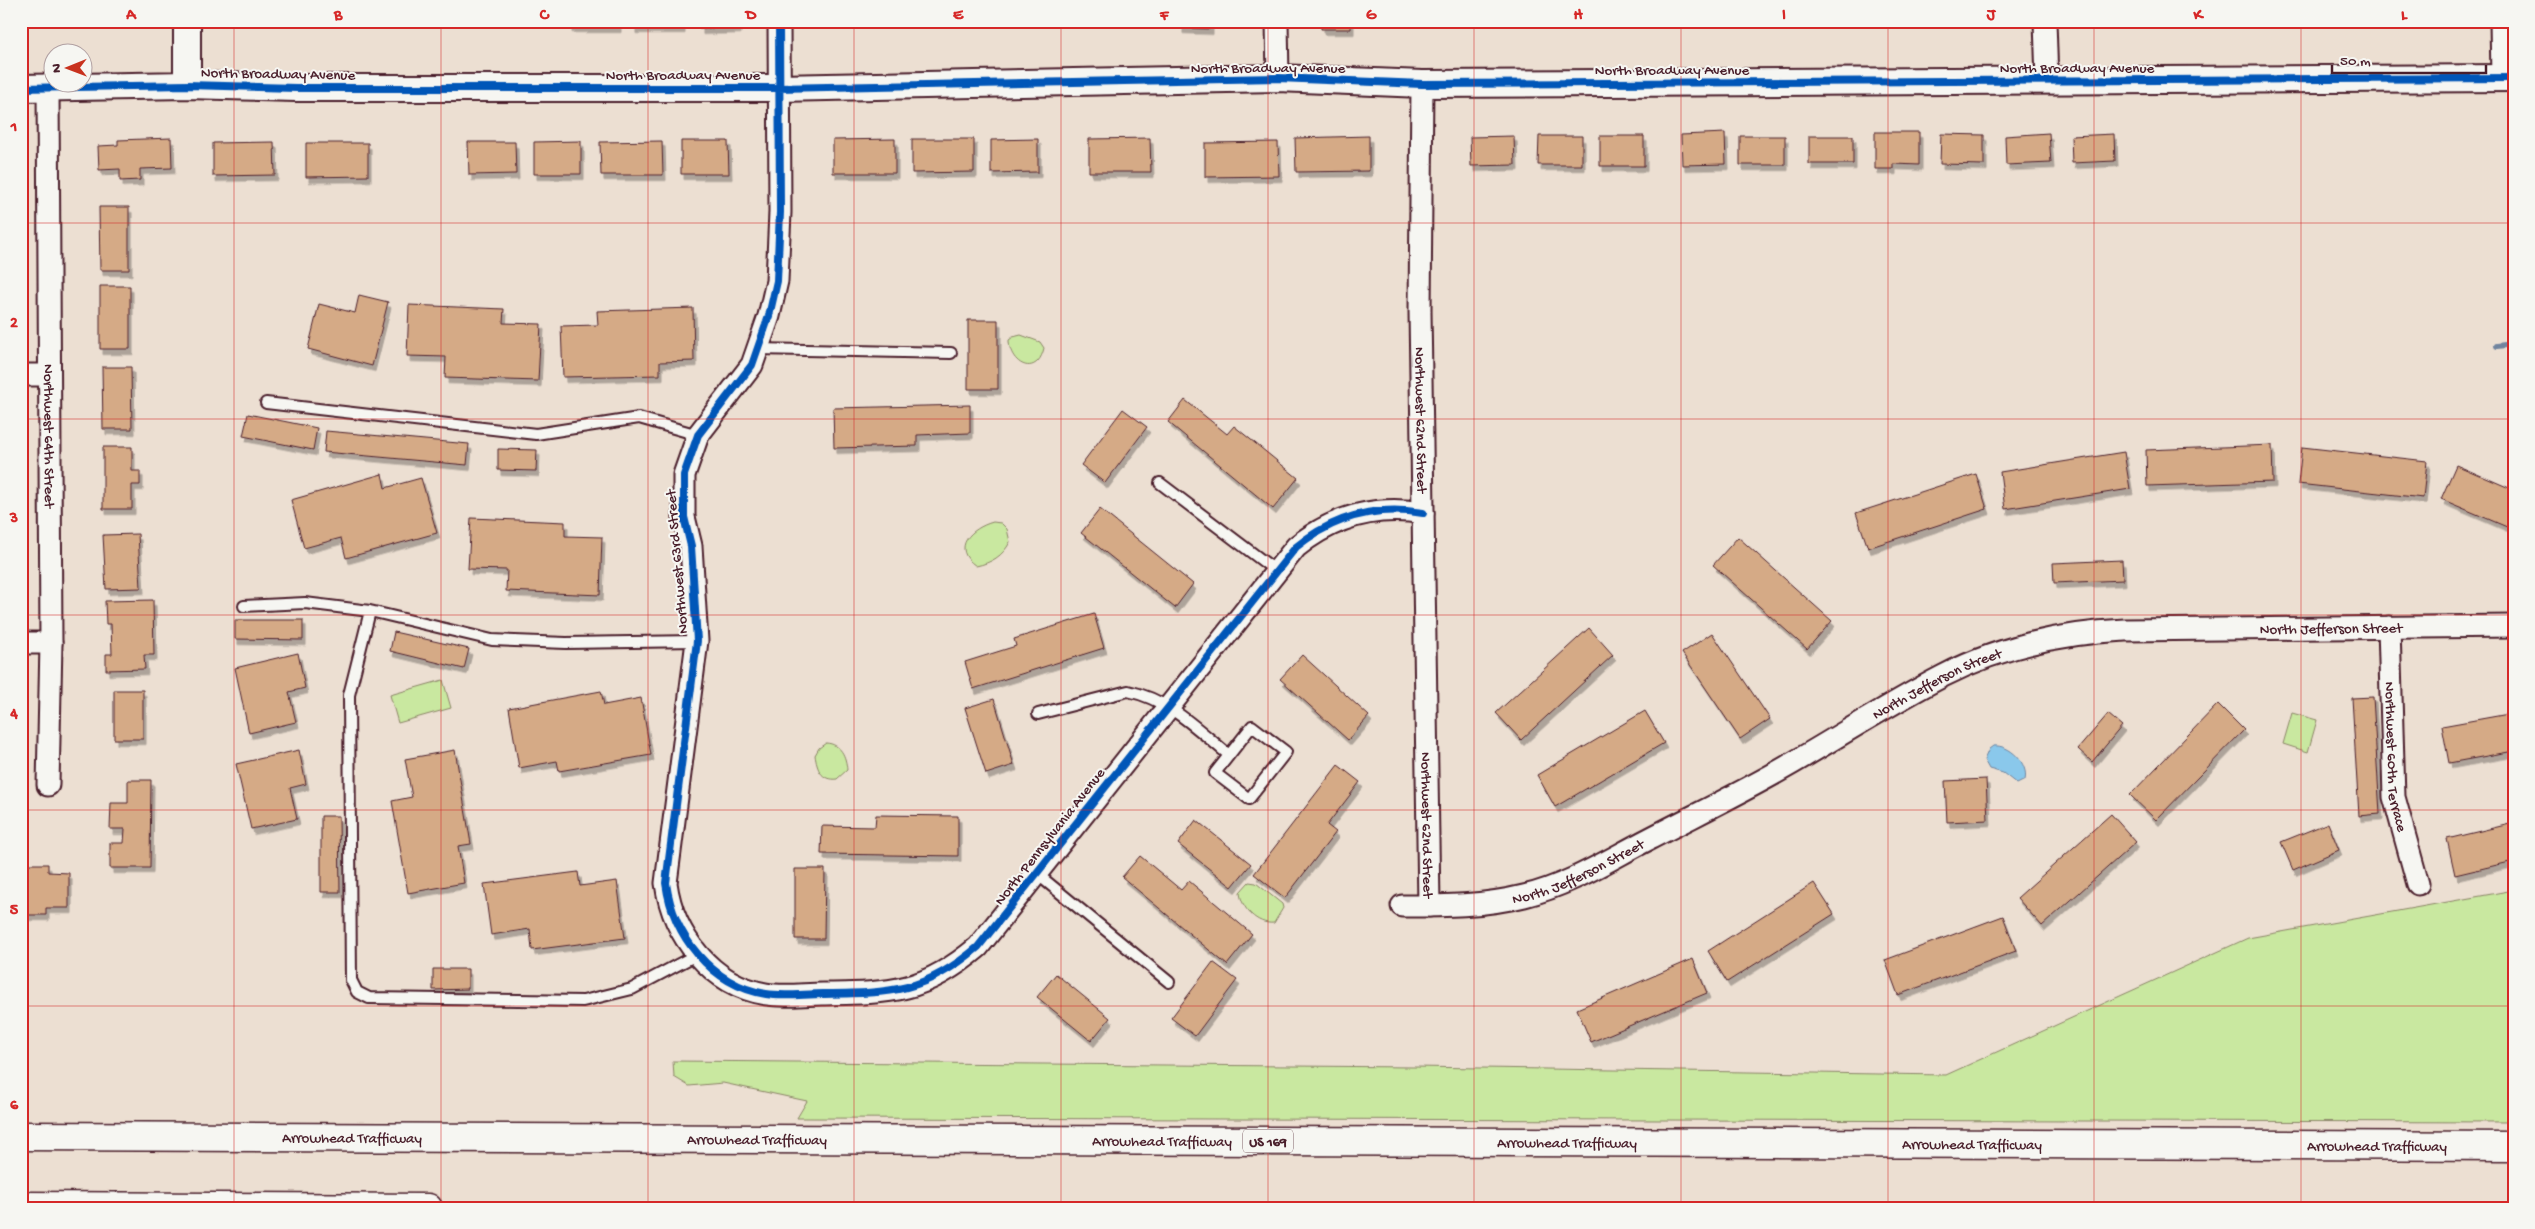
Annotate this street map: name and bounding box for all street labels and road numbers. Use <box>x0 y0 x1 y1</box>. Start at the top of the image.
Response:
street label: North Broadway Avenue <box>1191 60 1346 78</box>
street label: North Broadway Avenue <box>2000 60 2155 78</box>
street label: North Broadway Avenue <box>1595 62 1750 80</box>
street label: North Broadway Avenue <box>201 65 356 85</box>
street label: North Broadway Avenue <box>606 67 761 85</box>
street label: Northwest 62nd Street <box>1410 347 1430 495</box>
street label: Northwest 64th Street <box>38 364 57 510</box>
street label: Northwest 63rd Street <box>663 487 693 635</box>
street label: North Jefferson Street <box>2260 620 2404 640</box>
street label: North Jefferson Street <box>1870 645 2006 725</box>
street label: Northwest 60th Terrace <box>2380 681 2410 834</box>
street label: Northwest 62nd Street <box>1416 752 1436 900</box>
street label: North Pennsylvania Avenue <box>991 765 1110 910</box>
street label: North Jefferson Street <box>1511 835 1649 909</box>
street label: Arrowhead Trafficway <box>282 1130 423 1149</box>
road number: US 169 <box>1243 1130 1293 1152</box>
street label: Arrowhead Trafficway <box>687 1132 827 1150</box>
street label: Arrowhead Trafficway <box>1092 1133 1232 1152</box>
street label: Arrowhead Trafficway <box>1497 1135 1637 1153</box>
street label: Arrowhead Trafficway <box>1902 1137 2042 1155</box>
street label: Arrowhead Trafficway <box>2307 1138 2447 1157</box>

